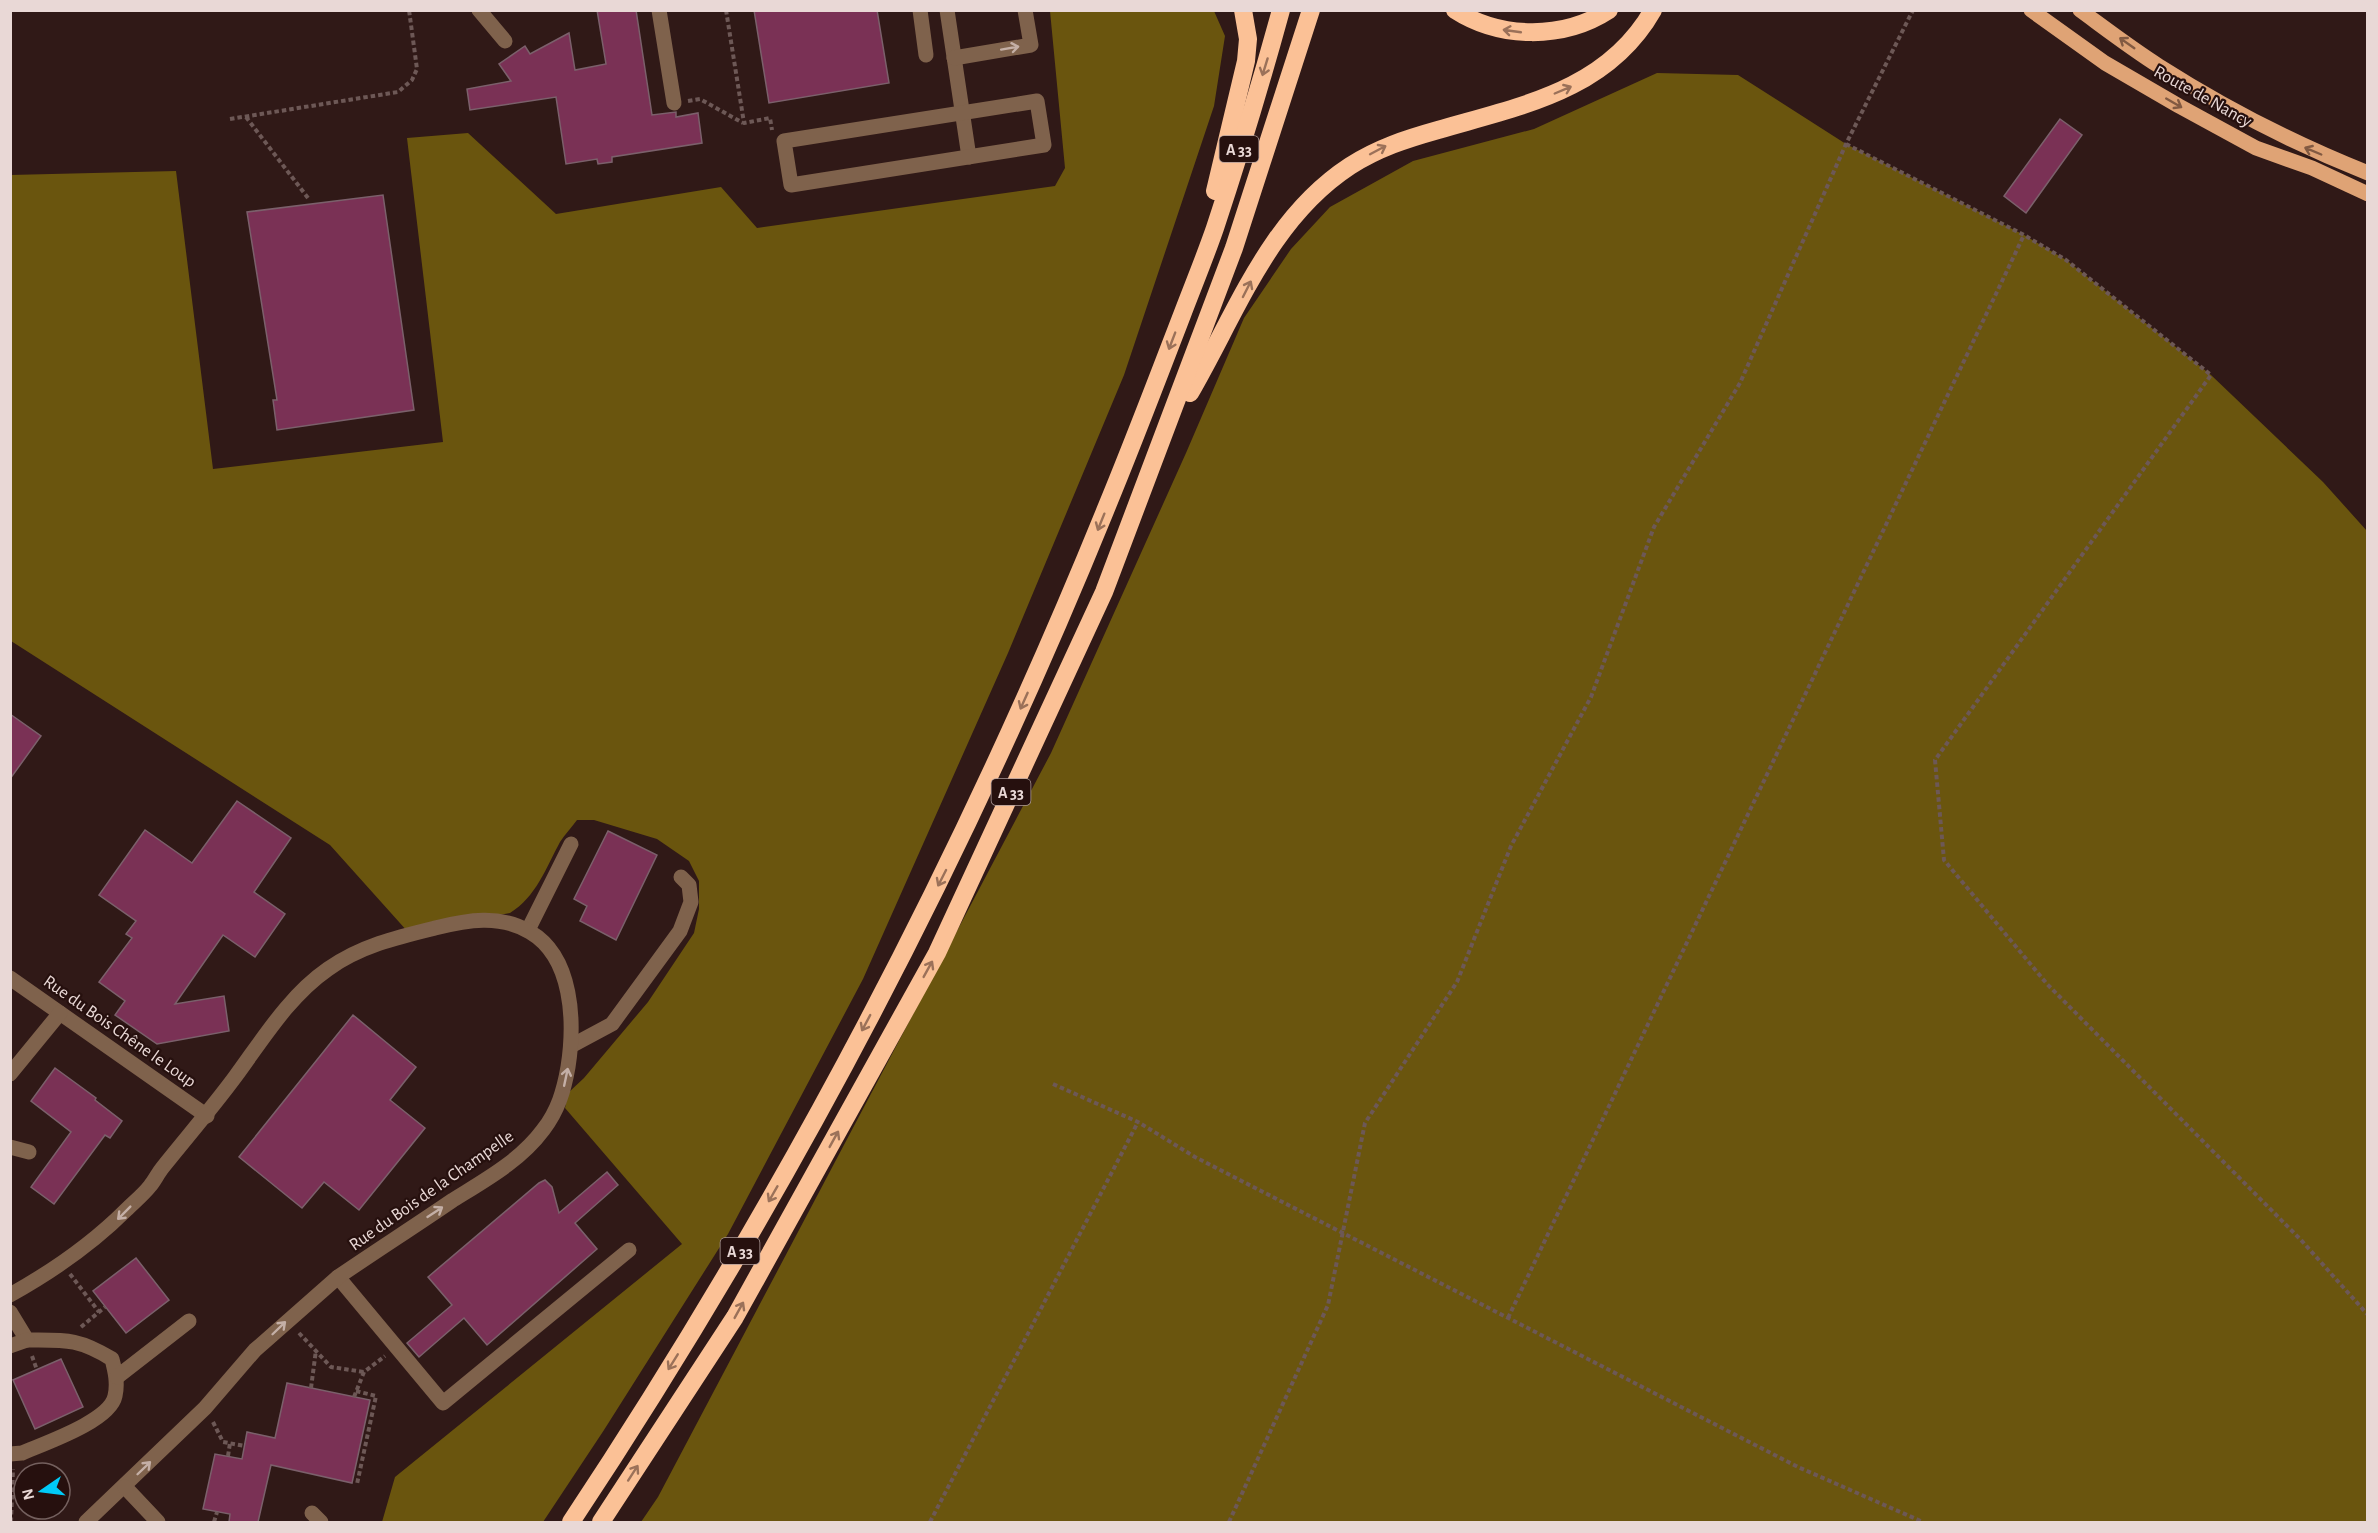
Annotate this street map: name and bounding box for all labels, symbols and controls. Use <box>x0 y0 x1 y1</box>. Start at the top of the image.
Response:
one-way arrow <box>1503 25 1522 36</box>
one-way arrow <box>2119 37 2135 50</box>
one-way arrow <box>999 42 1019 53</box>
one-way arrow <box>1259 57 1270 76</box>
street label: Route de Nancy <box>2151 63 2255 131</box>
one-way arrow <box>1554 84 1572 95</box>
one-way arrow <box>2165 97 2182 109</box>
road number: A 33 <box>1220 136 1258 162</box>
one-way arrow <box>1368 144 1386 155</box>
one-way arrow <box>2305 145 2323 156</box>
one-way arrow <box>1241 280 1253 298</box>
one-way arrow <box>1166 331 1177 350</box>
one-way arrow <box>1095 513 1106 531</box>
one-way arrow <box>1017 692 1029 710</box>
road number: A 33 <box>992 779 1030 805</box>
one-way arrow <box>935 869 947 887</box>
one-way arrow <box>923 960 934 978</box>
street label: Rue du Bois Chêne le Loup <box>40 972 199 1091</box>
one-way arrow <box>860 1014 872 1031</box>
one-way arrow <box>560 1067 572 1086</box>
street label: Rue du Bois de la Champelle <box>346 1127 517 1254</box>
one-way arrow <box>828 1131 840 1148</box>
one-way arrow <box>766 1185 778 1202</box>
one-way arrow <box>116 1205 131 1220</box>
one-way arrow <box>426 1206 443 1218</box>
road number: A 33 <box>720 1238 760 1264</box>
one-way arrow <box>733 1302 745 1319</box>
one-way arrow <box>271 1320 286 1335</box>
one-way arrow <box>667 1353 679 1370</box>
north arrow <box>12 1461 72 1521</box>
one-way arrow <box>136 1461 151 1475</box>
one-way arrow <box>627 1466 639 1482</box>
text: N <box>19 1487 38 1502</box>

